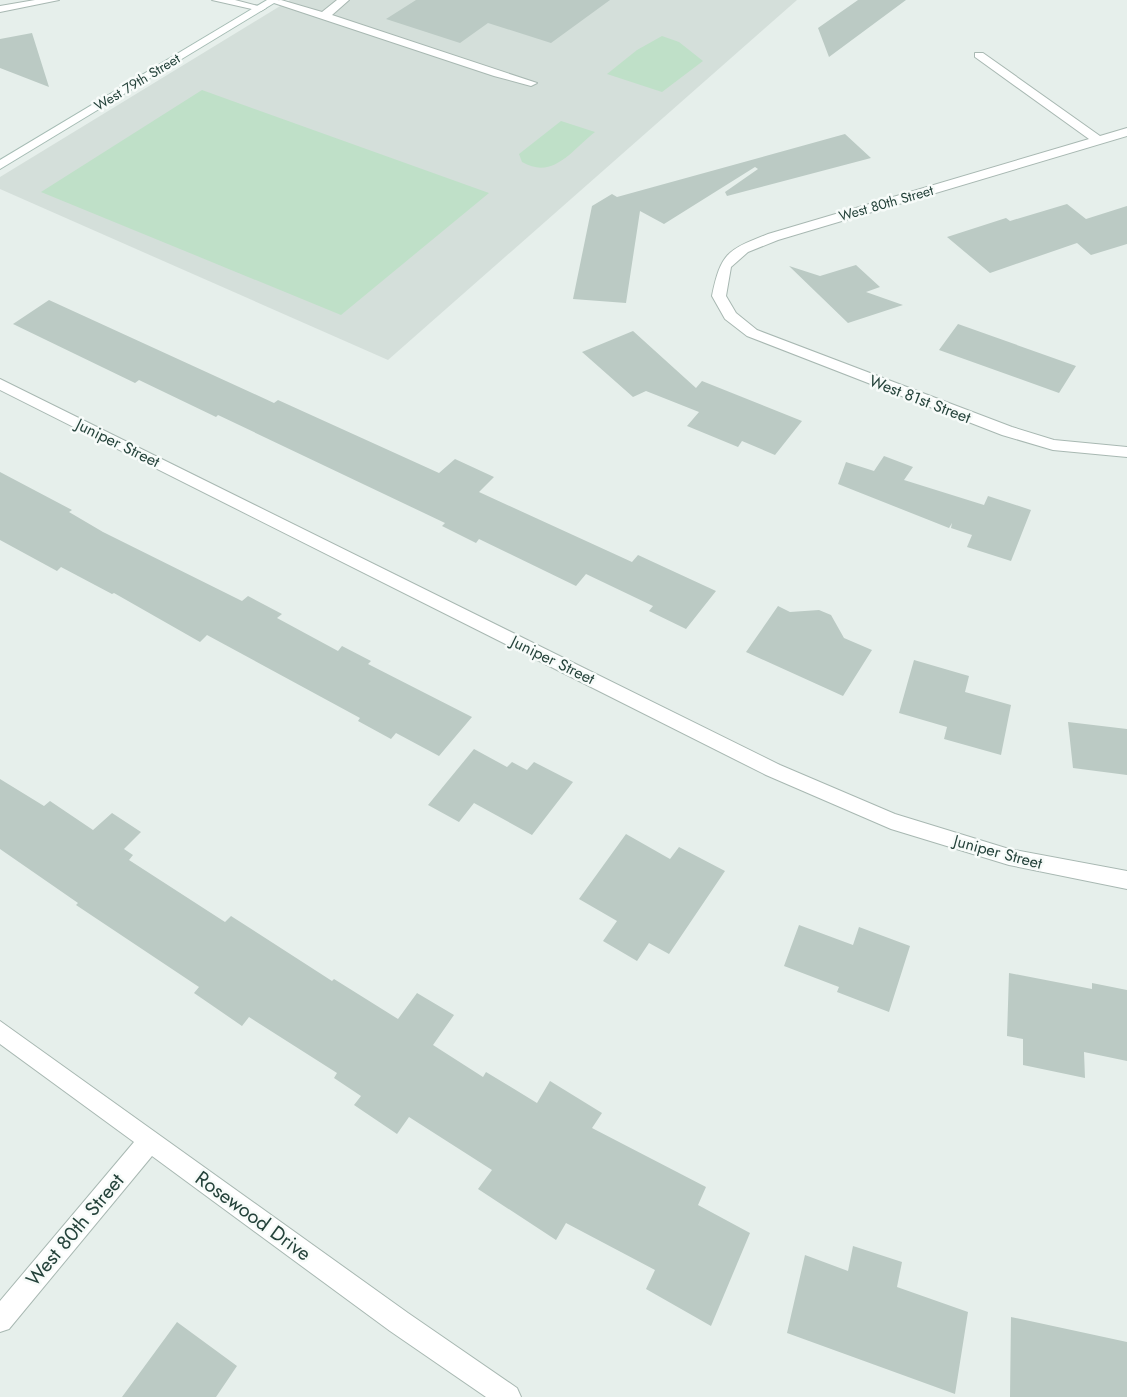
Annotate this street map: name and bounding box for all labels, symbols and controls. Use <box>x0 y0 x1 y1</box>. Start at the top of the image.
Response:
street label: West 79th Street <box>90 48 184 116</box>
street label: West 80th Street <box>836 180 936 226</box>
street label: West 81st Street <box>866 369 974 429</box>
street label: Juniper Street <box>70 412 164 473</box>
street label: Juniper Street <box>505 629 599 690</box>
street label: Juniper Street <box>949 829 1045 875</box>
street label: Rosewood Drive <box>189 1164 317 1268</box>
street label: West 80th Street <box>19 1167 131 1293</box>

